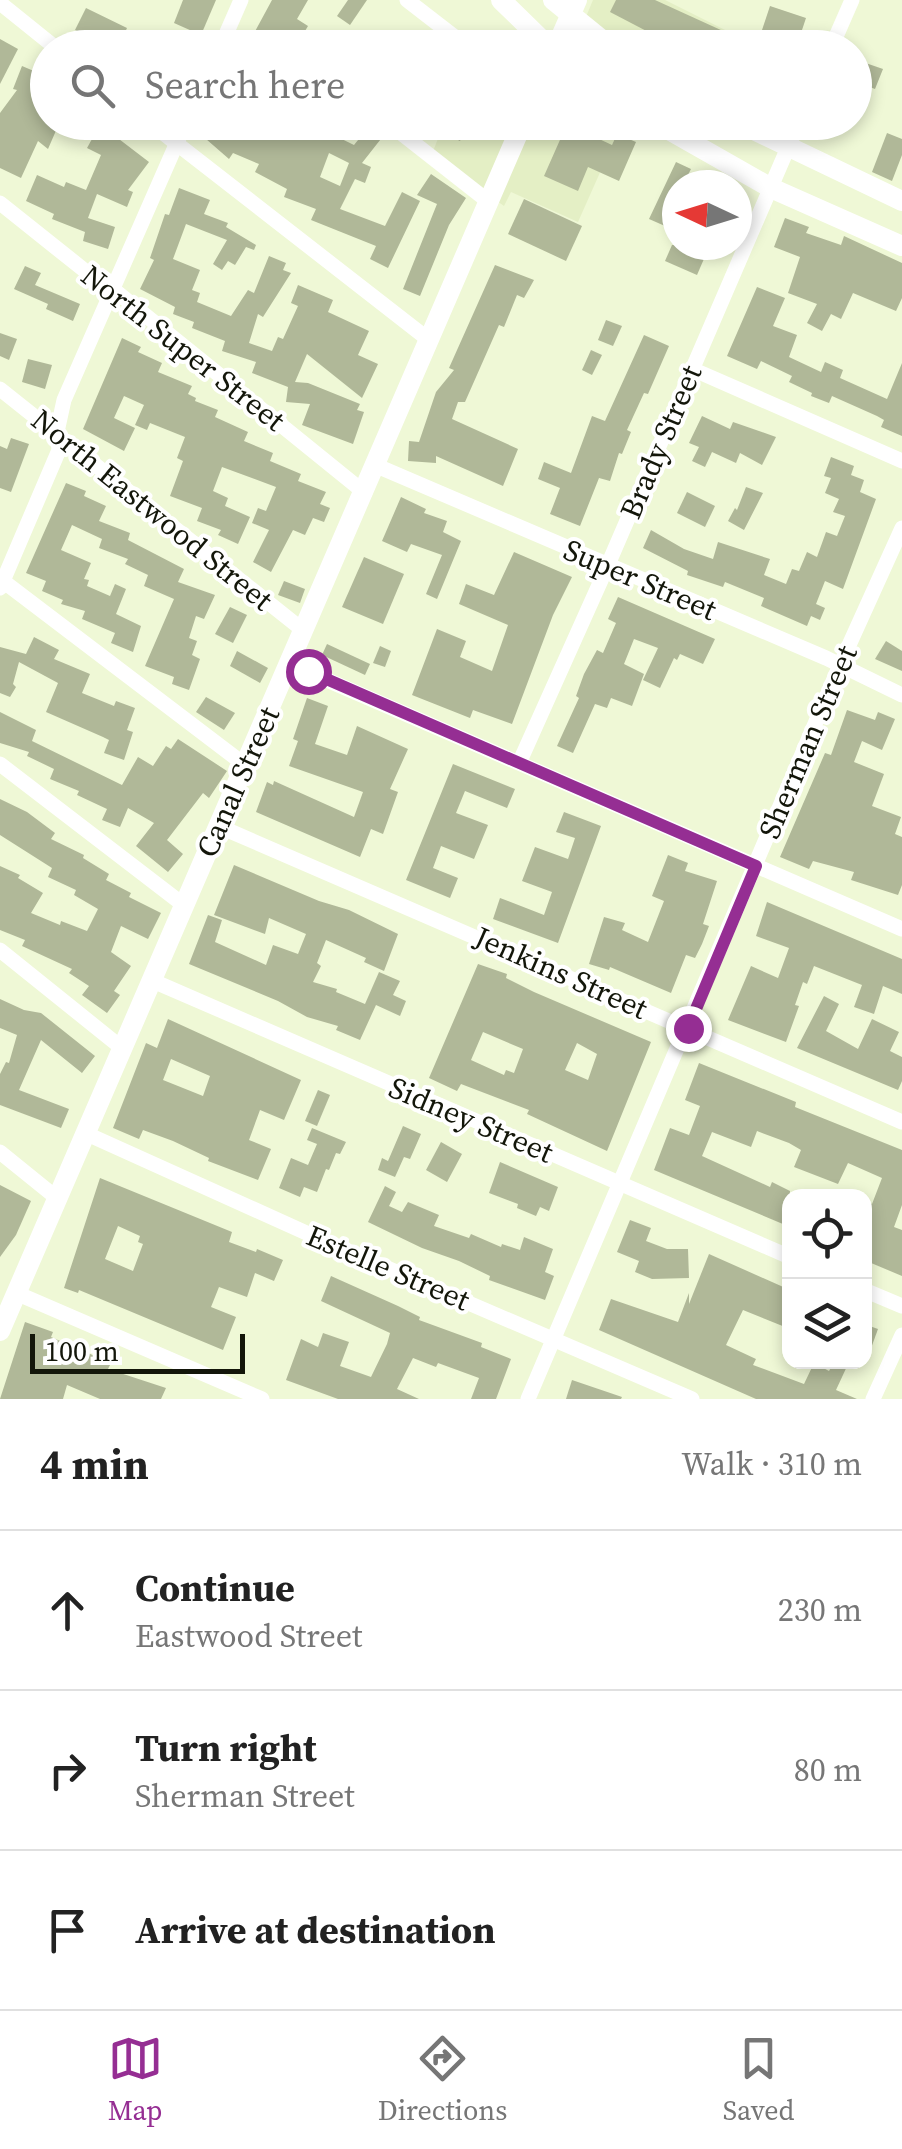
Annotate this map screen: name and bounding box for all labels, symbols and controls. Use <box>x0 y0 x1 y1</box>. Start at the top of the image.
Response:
search box <box>30 30 872 140</box>
icon: search <box>65 58 120 113</box>
text: Search here <box>145 59 345 111</box>
north arrow <box>662 170 752 260</box>
street label: North Super Street <box>73 255 294 440</box>
street label: Brady Street <box>610 358 711 525</box>
street label: North Eastwood Street <box>23 399 282 620</box>
street label: Super Street <box>557 529 723 630</box>
street label: Sherman Street <box>748 639 867 845</box>
route start <box>286 649 332 695</box>
street label: Canal Street <box>186 700 289 864</box>
street label: Jenkins Street <box>467 916 654 1029</box>
route end <box>666 1006 712 1052</box>
street label: Sidney Street <box>383 1067 560 1173</box>
map controls <box>782 1189 872 1369</box>
button: locate <box>782 1189 872 1279</box>
street label: Estelle Street <box>300 1215 476 1320</box>
button: layers <box>782 1279 872 1369</box>
scale bar <box>30 1329 245 1374</box>
text: 100 m <box>45 1332 119 1370</box>
text: 4 min <box>40 1435 149 1493</box>
text: Walk · 310 m <box>681 1442 862 1486</box>
text: Continue <box>135 1562 295 1614</box>
icon: ahead <box>40 1583 95 1638</box>
text: 230 m <box>778 1588 862 1632</box>
text: Eastwood Street <box>135 1614 362 1658</box>
text: Turn right <box>135 1722 317 1774</box>
icon: right <box>40 1743 95 1798</box>
text: 80 m <box>794 1748 862 1792</box>
text: Sherman Street <box>135 1774 355 1818</box>
icon: arrive <box>40 1903 95 1958</box>
text: Arrive at destination <box>135 1904 496 1956</box>
tab: Map <box>108 2031 163 2129</box>
tab: Directions <box>378 2031 507 2129</box>
tab: Saved <box>723 2031 794 2129</box>

